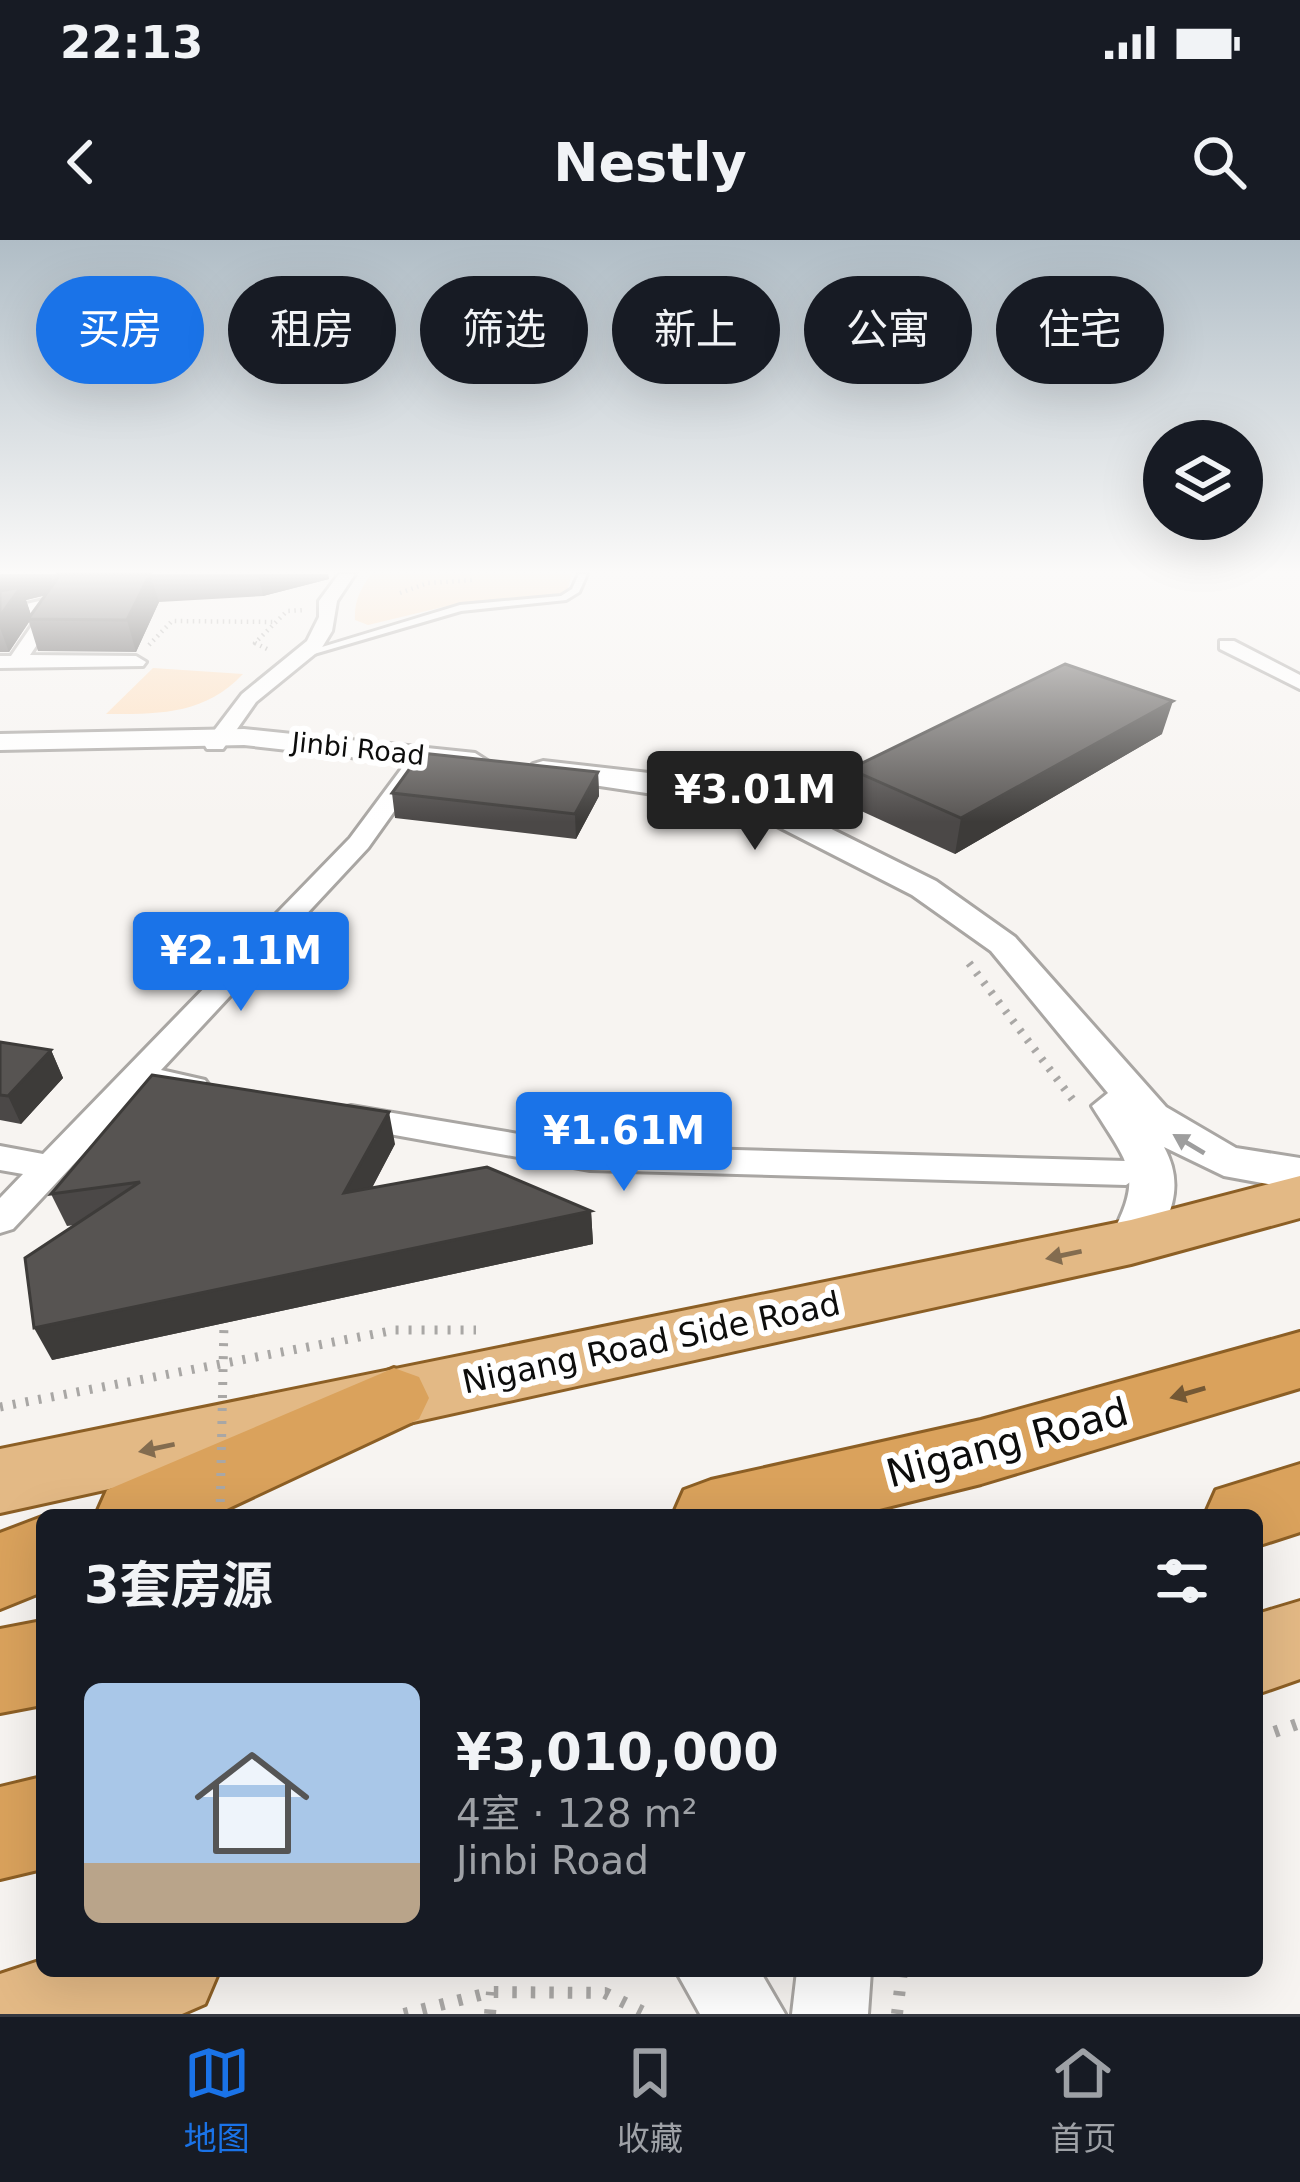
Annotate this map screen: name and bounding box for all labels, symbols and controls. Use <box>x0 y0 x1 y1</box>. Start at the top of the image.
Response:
text: 22:13 <box>60 16 203 69</box>
icon: back <box>48 129 114 195</box>
icon: search <box>1186 129 1252 195</box>
text: Nestly <box>553 131 747 194</box>
chip: 买房 <box>36 276 204 384</box>
chip: 租房 <box>228 276 396 384</box>
chip: 筛选 <box>420 276 588 384</box>
chip: 新上 <box>612 276 780 384</box>
chip: 公寓 <box>804 276 972 384</box>
chip: 住宅 <box>996 276 1164 384</box>
map controls <box>1143 420 1263 540</box>
button: layers <box>1143 420 1263 540</box>
street label: Jinbi Road <box>288 726 426 771</box>
pin: ¥3.01M <box>657 751 853 853</box>
text: ¥3.01M <box>674 767 836 812</box>
pin: ¥2.11M <box>143 912 339 1014</box>
text: ¥2.11M <box>160 928 322 973</box>
pin: ¥1.61M <box>526 1092 722 1194</box>
text: ¥1.61M <box>543 1108 705 1153</box>
one-way arrow <box>1172 1134 1206 1155</box>
one-way arrow <box>1045 1247 1083 1266</box>
street label: Nigang Road Side Road <box>459 1283 844 1402</box>
one-way arrow <box>1169 1384 1206 1403</box>
street label: Nigang Road <box>881 1389 1133 1496</box>
one-way arrow <box>137 1439 175 1458</box>
icon: filters <box>1149 1548 1215 1614</box>
text: 3套房源 <box>84 1556 273 1615</box>
text: ¥3,010,000 <box>456 1723 779 1782</box>
icon: home <box>180 1731 324 1875</box>
text: 4室 · 128 m² <box>456 1791 697 1836</box>
text: Jinbi Road <box>456 1838 649 1883</box>
tab: 地图 <box>184 2040 250 2160</box>
tab: 收藏 <box>617 2040 683 2160</box>
tab: 首页 <box>1050 2040 1116 2160</box>

